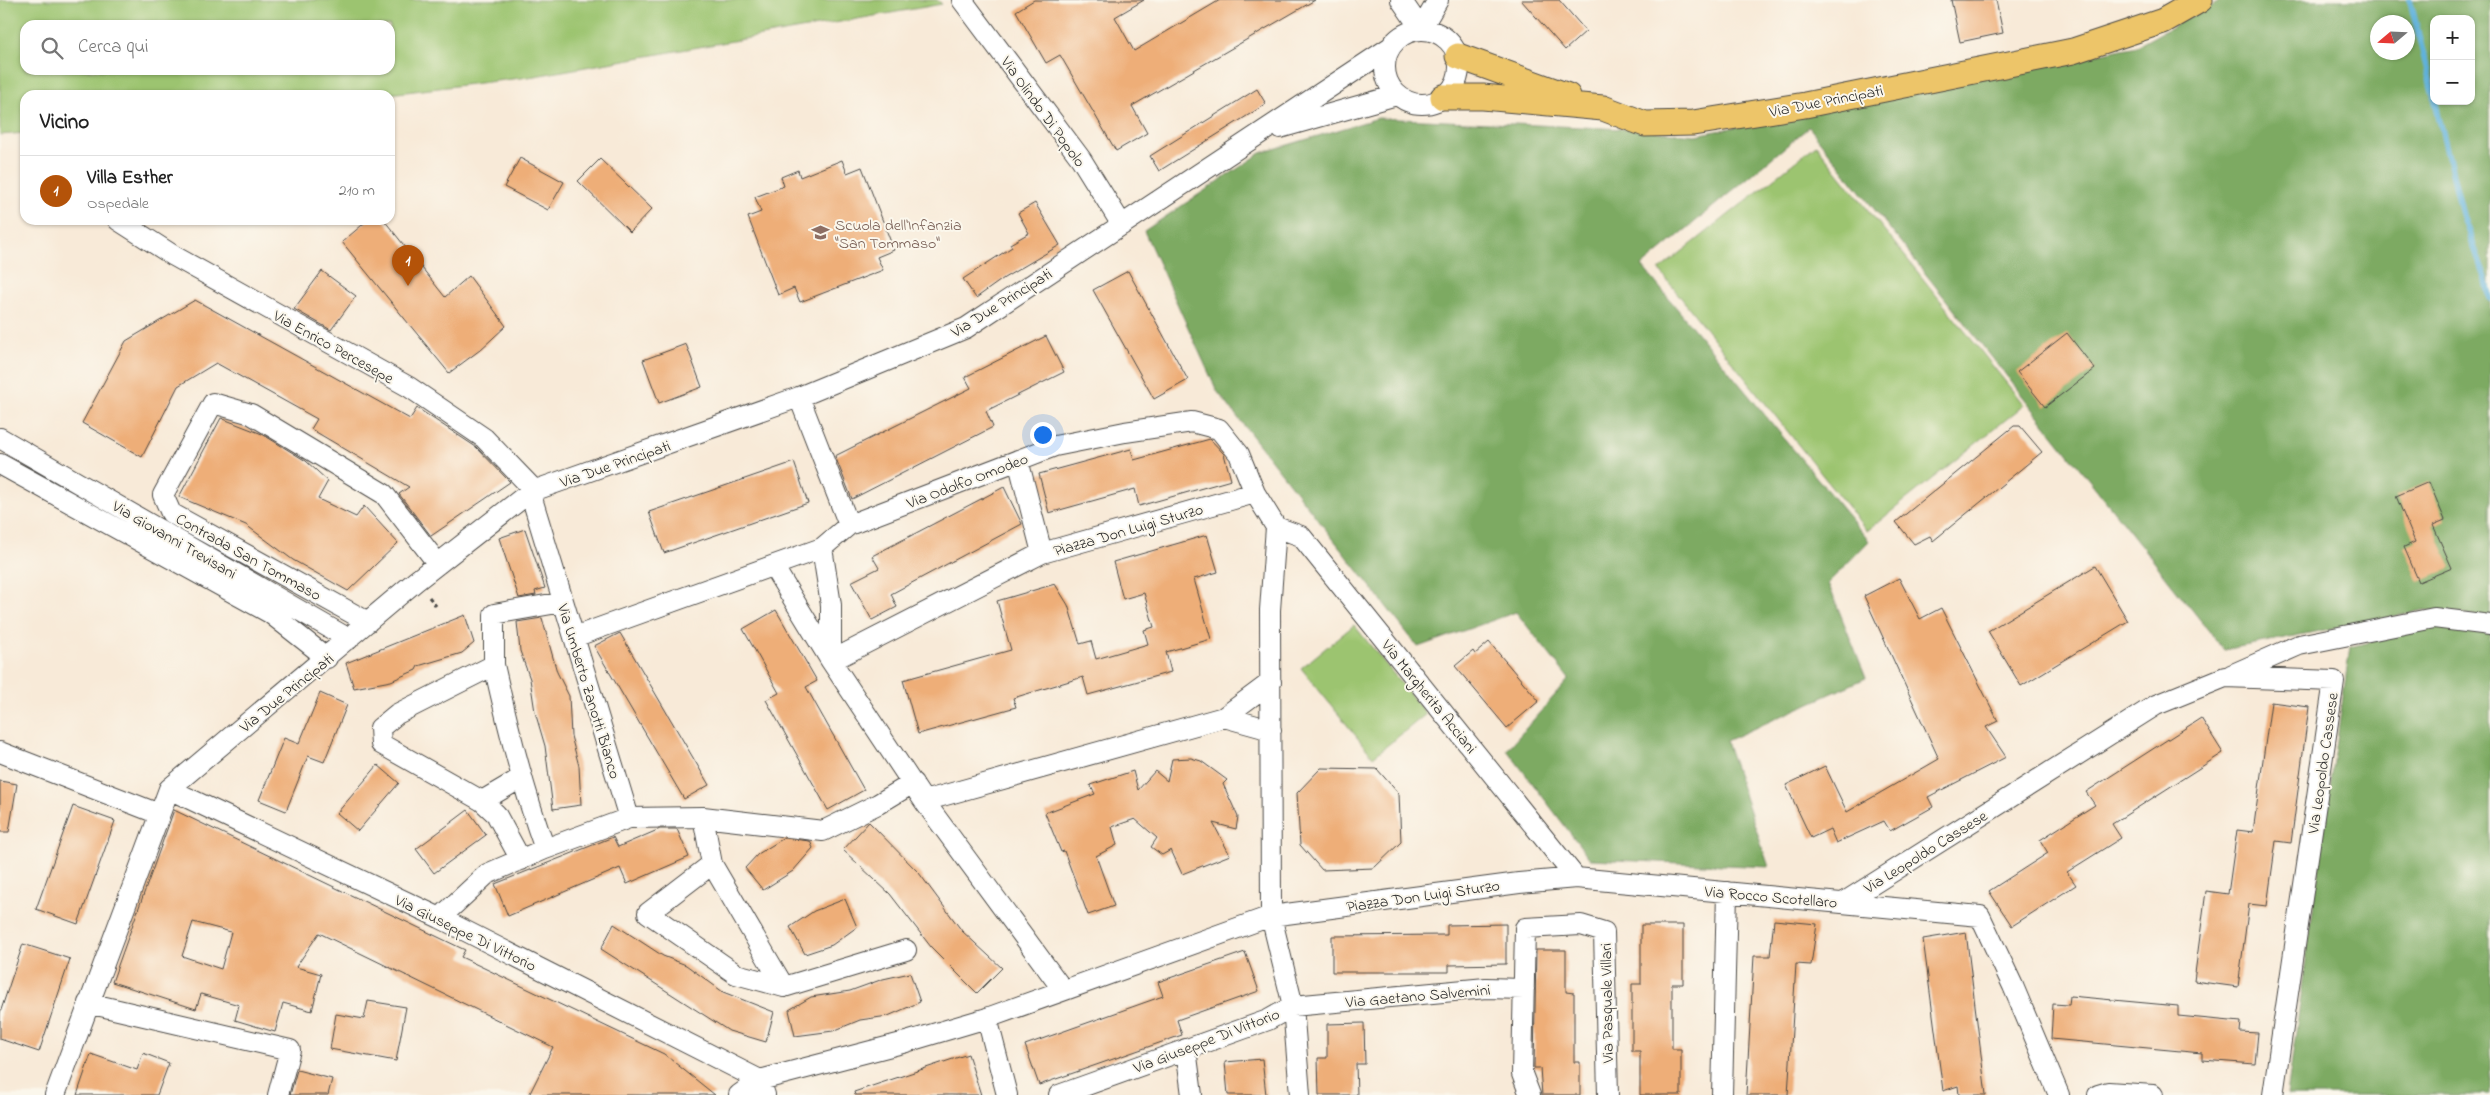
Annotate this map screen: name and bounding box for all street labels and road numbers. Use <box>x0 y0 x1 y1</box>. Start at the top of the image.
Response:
street label: Via Olindo Di Popolo <box>993 51 1091 173</box>
street label: Via Due Principati <box>1766 79 1885 125</box>
street label: Via Due Principati <box>946 263 1057 345</box>
street label: Via Enrico Percesepe <box>267 304 398 391</box>
street label: Via Due Principati <box>556 435 674 495</box>
street label: Via Odolfo Omodeo <box>903 448 1032 516</box>
street label: Via Giovanni Trevisani <box>106 495 241 586</box>
street label: Piazza Don Luigi Sturzo <box>1051 498 1206 564</box>
street label: Contrada San Tommaso <box>171 508 325 608</box>
street label: Via Umberto Zanotti Bianco <box>550 600 626 782</box>
street label: Via Margherita Acciani <box>1374 634 1482 760</box>
street label: Via Due Principati <box>234 648 340 740</box>
street label: Via Leopoldo Cassese <box>2302 690 2346 836</box>
street label: Via Leopoldo Cassese <box>1859 804 1993 901</box>
street label: Piazza Don Luigi Sturzo <box>1345 874 1501 920</box>
street label: Via Rocco Scotellaro <box>1702 880 1838 916</box>
street label: Via Giuseppe Di Vittorio <box>389 889 540 979</box>
street label: Via Pasquale Villari <box>1595 943 1621 1064</box>
street label: Via Gaetano Salvemini <box>1344 979 1492 1015</box>
street label: Via Giuseppe Di Vittorio <box>1129 1003 1283 1081</box>

